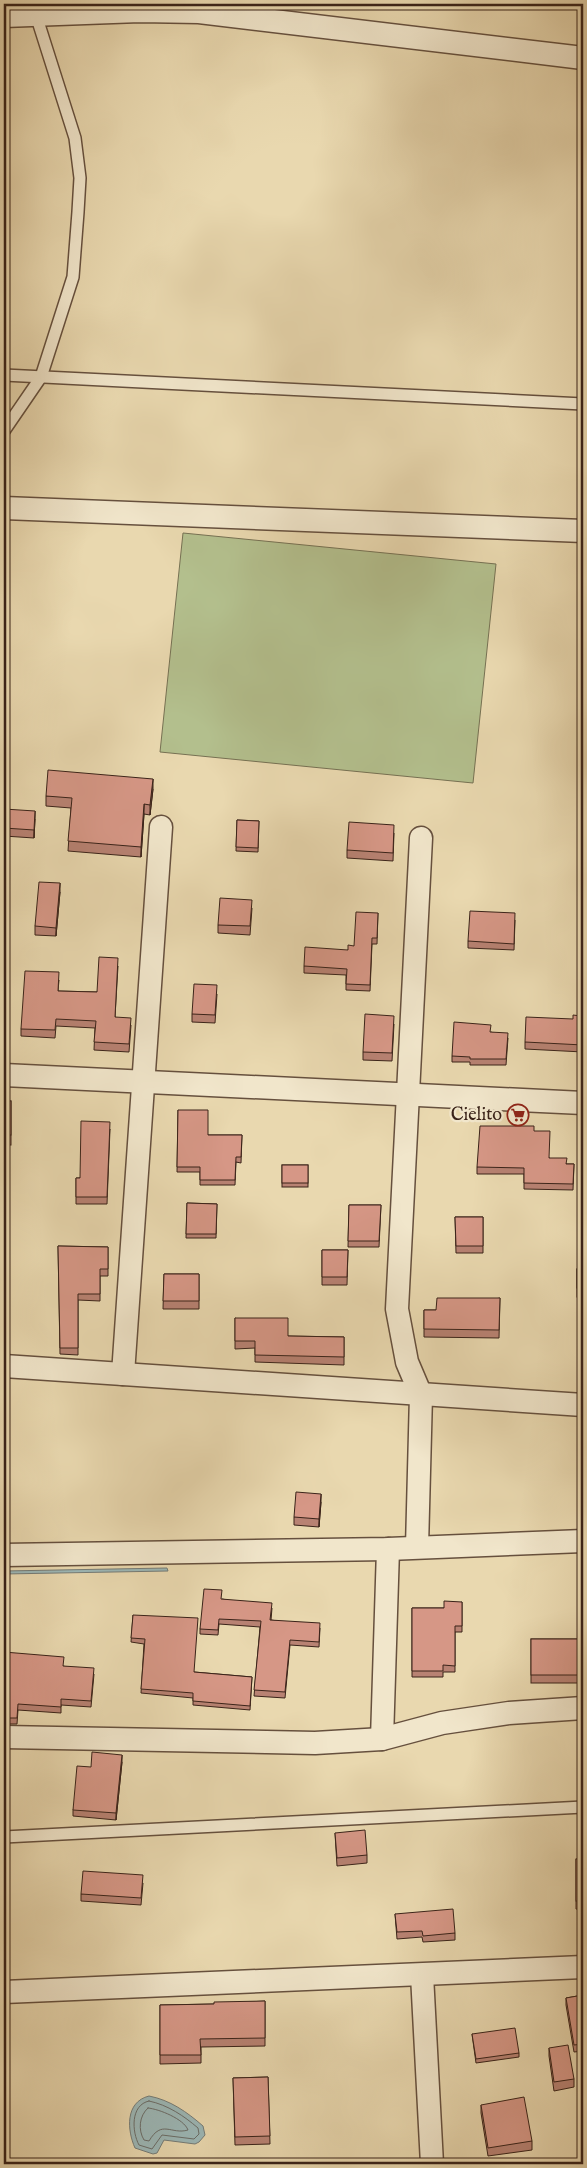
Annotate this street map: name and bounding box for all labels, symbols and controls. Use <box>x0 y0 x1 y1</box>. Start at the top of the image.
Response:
supermarket icon: Cielito <box>506 1103 530 1127</box>
place label: Cielito <box>451 1104 502 1127</box>

